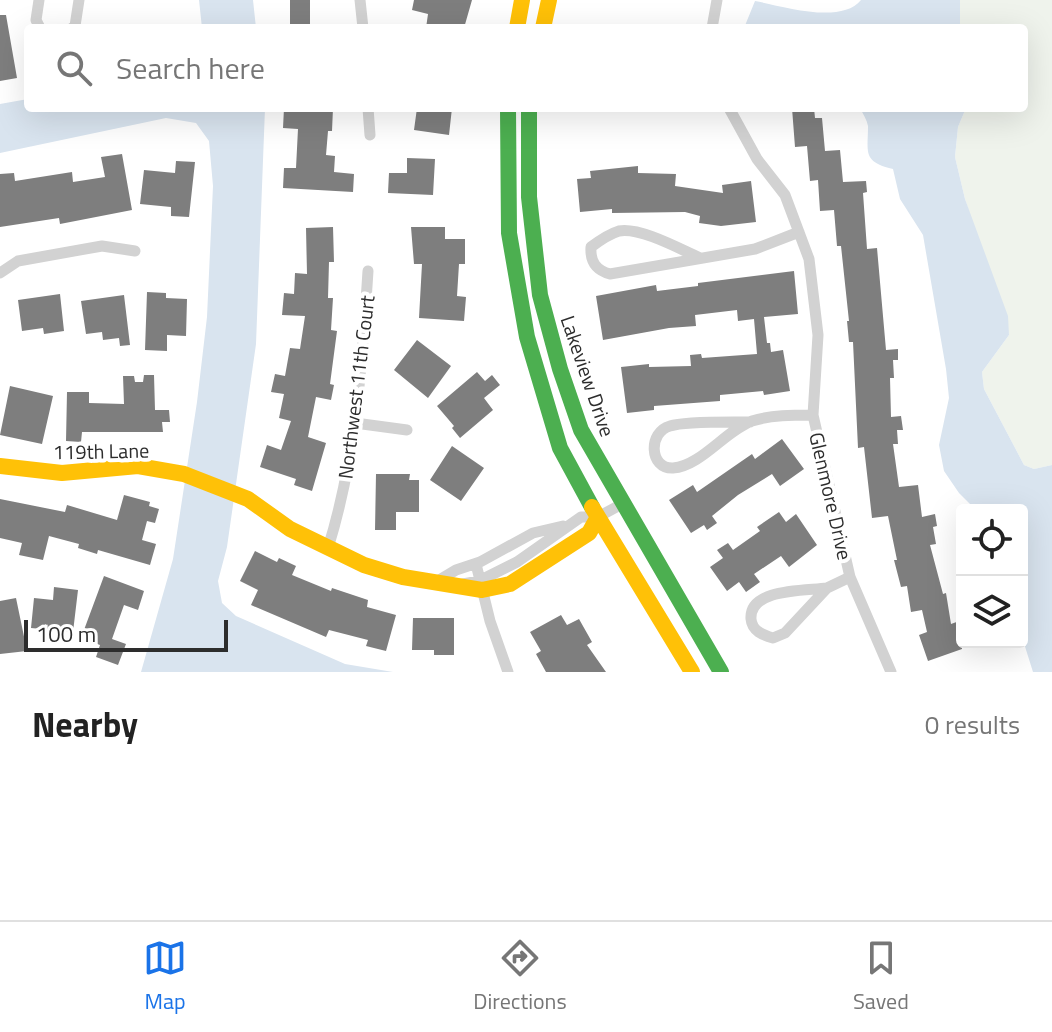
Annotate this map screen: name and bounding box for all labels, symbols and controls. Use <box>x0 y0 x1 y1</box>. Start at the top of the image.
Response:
search box <box>24 24 1028 112</box>
text: Search here <box>116 45 265 91</box>
icon: search <box>52 46 96 90</box>
street label: Northwest 11th Court <box>329 293 383 481</box>
street label: Lakeview Drive <box>553 311 623 441</box>
street label: Glenmore Drive <box>801 429 861 563</box>
street label: 119th Lane <box>53 435 149 467</box>
map controls <box>956 504 1028 648</box>
button: locate <box>956 504 1028 576</box>
button: layers <box>956 576 1028 648</box>
scale bar <box>24 616 228 652</box>
text: 100 m <box>36 617 96 651</box>
text: Nearby <box>32 698 138 750</box>
text: 0 results <box>925 705 1020 744</box>
tab: Map <box>143 936 187 1018</box>
tab: Directions <box>473 936 567 1018</box>
tab: Saved <box>853 936 909 1018</box>

